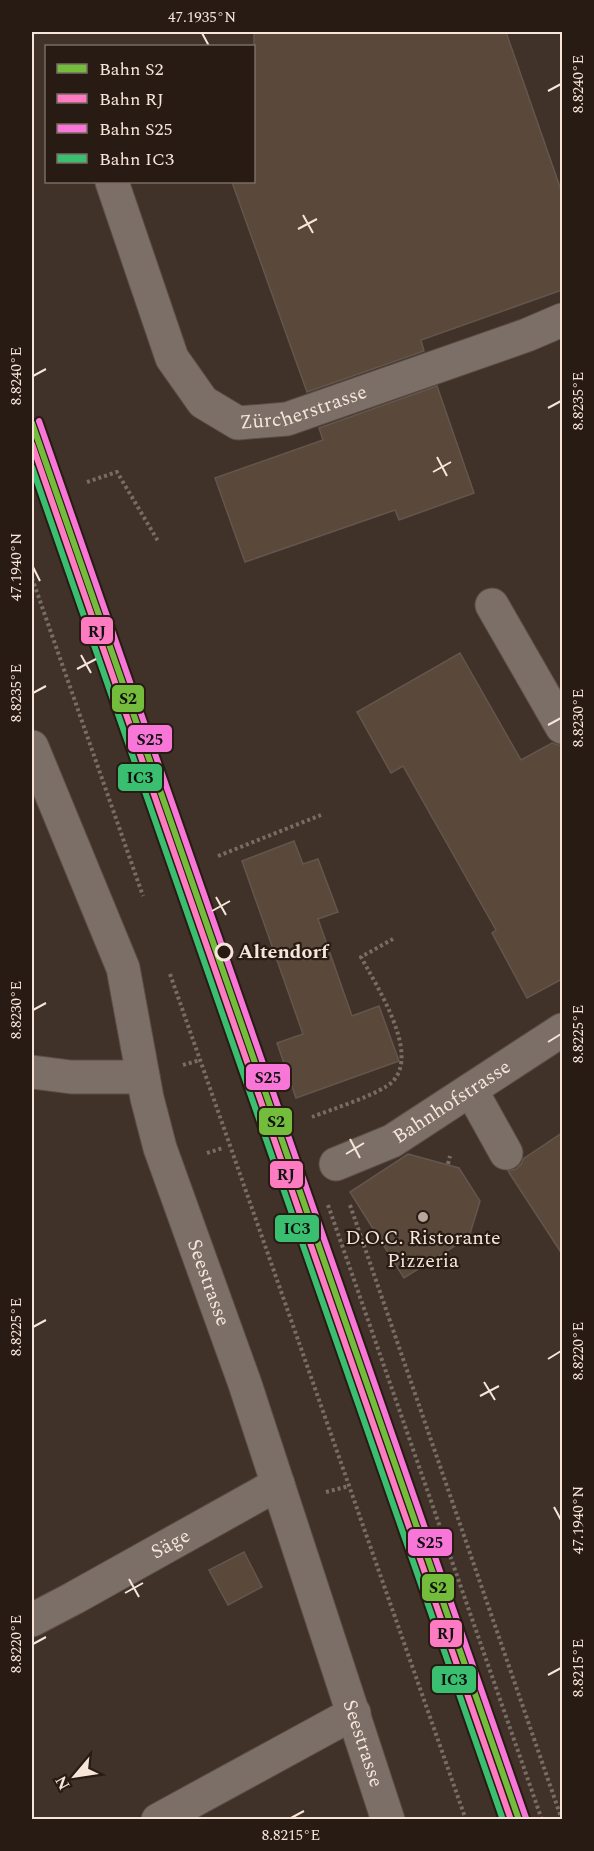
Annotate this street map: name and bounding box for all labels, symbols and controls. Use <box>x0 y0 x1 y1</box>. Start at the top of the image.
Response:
text: 47.1935°N <box>168 6 236 29</box>
legend <box>45 45 255 183</box>
text: 8.8240°E <box>567 55 590 113</box>
text: Bahn S2 <box>99 56 164 83</box>
text: Bahn RJ <box>99 86 164 113</box>
text: Bahn S25 <box>99 116 173 143</box>
text: Bahn IC3 <box>99 146 174 173</box>
text: 8.8240°E <box>5 347 28 405</box>
text: 8.8235°E <box>567 372 590 430</box>
street label: Zürcherstrasse <box>238 377 371 438</box>
text: 47.1940°N <box>5 533 28 601</box>
line badge: RJ <box>80 616 114 645</box>
text: RJ <box>88 620 106 644</box>
text: 8.8235°E <box>5 664 28 722</box>
line badge: S2 <box>111 684 145 713</box>
text: S2 <box>119 687 137 711</box>
text: 8.8230°E <box>567 689 590 747</box>
line badge: S25 <box>127 724 173 753</box>
text: S25 <box>136 728 164 752</box>
line badge: IC3 <box>117 763 163 792</box>
text: IC3 <box>127 766 153 790</box>
place label: Altendorf <box>238 937 330 967</box>
marker: Altendorf <box>215 943 233 961</box>
text: 8.8230°E <box>5 981 28 1039</box>
text: 8.8225°E <box>567 1005 590 1063</box>
street label: Bahnhofstrasse <box>387 1052 517 1152</box>
line badge: S25 <box>245 1063 291 1091</box>
text: S25 <box>254 1066 282 1090</box>
line badge: S2 <box>258 1107 293 1136</box>
text: S2 <box>267 1110 285 1134</box>
line badge: RJ <box>269 1160 304 1189</box>
text: RJ <box>277 1163 295 1187</box>
marker: D.O.C. Ristorante Pizzeria <box>416 1210 430 1224</box>
line badge: IC3 <box>274 1214 320 1243</box>
text: IC3 <box>284 1217 310 1241</box>
place label: D.O.C. Ristorante Pizzeria <box>345 1223 501 1276</box>
street label: Seestrasse <box>179 1235 238 1330</box>
text: 8.8225°E <box>5 1298 28 1356</box>
text: 8.8220°E <box>567 1322 590 1380</box>
text: 47.1940°N <box>567 1486 590 1554</box>
street label: Säge <box>145 1521 196 1567</box>
line badge: S25 <box>407 1528 453 1557</box>
text: S25 <box>416 1531 444 1555</box>
line badge: S2 <box>421 1573 455 1602</box>
text: S2 <box>429 1576 447 1600</box>
text: 8.8220°E <box>5 1615 28 1673</box>
line badge: RJ <box>429 1619 463 1648</box>
text: RJ <box>437 1622 455 1646</box>
text: 8.8215°E <box>567 1639 590 1697</box>
line badge: IC3 <box>431 1665 477 1694</box>
text: IC3 <box>441 1668 467 1692</box>
street label: Seestrasse <box>334 1696 391 1791</box>
north arrow <box>45 1746 105 1806</box>
text: N <box>49 1771 76 1794</box>
text: 8.8215°E <box>262 1824 320 1847</box>

